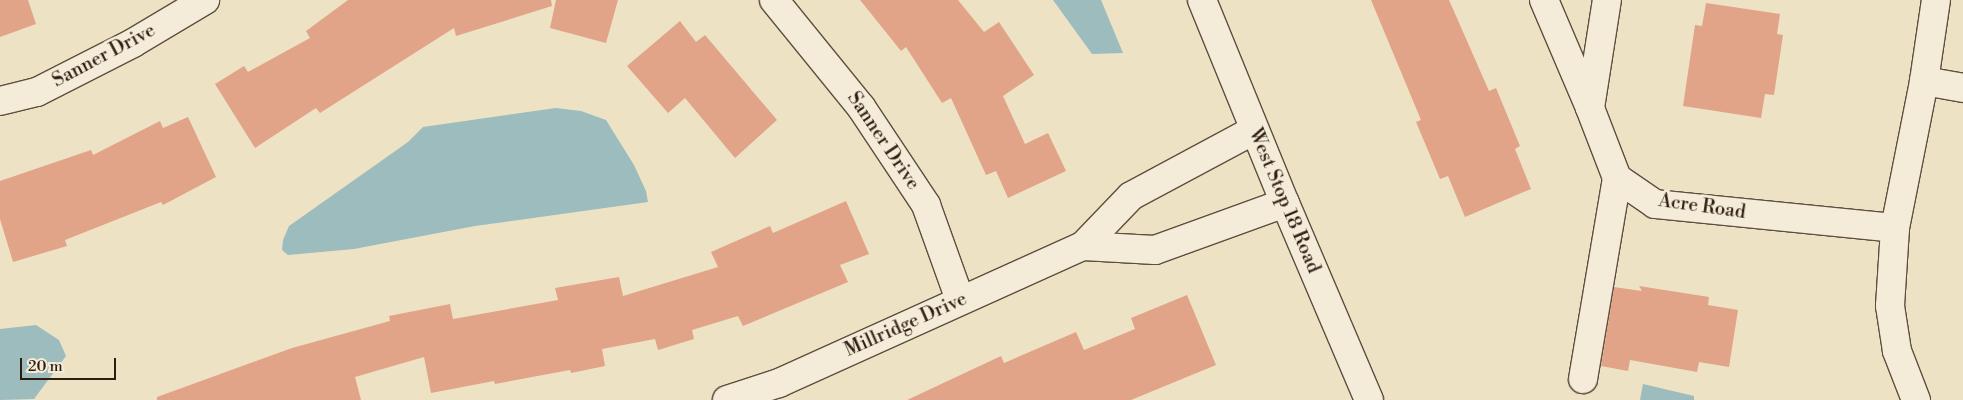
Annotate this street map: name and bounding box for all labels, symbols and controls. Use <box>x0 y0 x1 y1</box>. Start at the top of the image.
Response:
street label: Sanner Drive <box>49 19 159 93</box>
street label: Sanner Drive <box>842 88 924 194</box>
street label: West Stop 18 Road <box>1243 125 1325 277</box>
street label: Acre Road <box>1657 190 1747 224</box>
street label: Millridge Drive <box>841 288 971 362</box>
scale bar <box>22 348 119 380</box>
text: 20 m <box>28 357 63 376</box>

